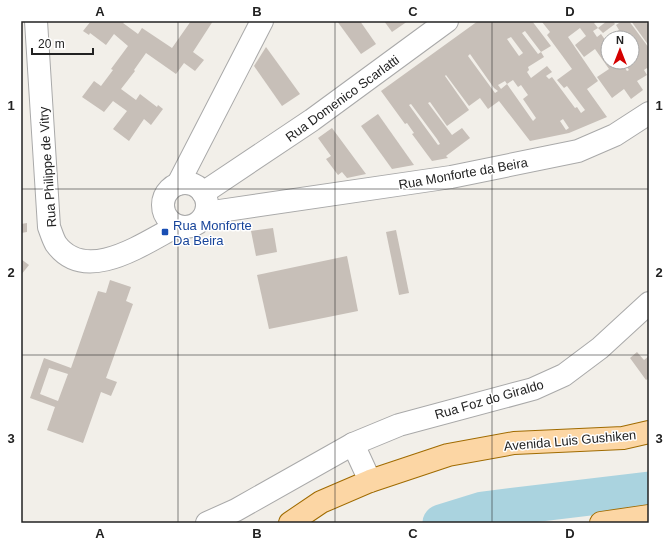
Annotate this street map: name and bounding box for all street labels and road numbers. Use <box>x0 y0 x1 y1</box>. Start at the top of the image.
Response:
street label: Rua Domenico Scarlatti <box>283 52 402 145</box>
street label: Rua Philippe de Vitry <box>36 106 59 228</box>
street label: Rua Monforte da Beira <box>397 155 530 192</box>
street label: Rua Foz do Giraldo <box>433 377 545 422</box>
street label: Avenida Luis Gushiken <box>503 427 637 454</box>

